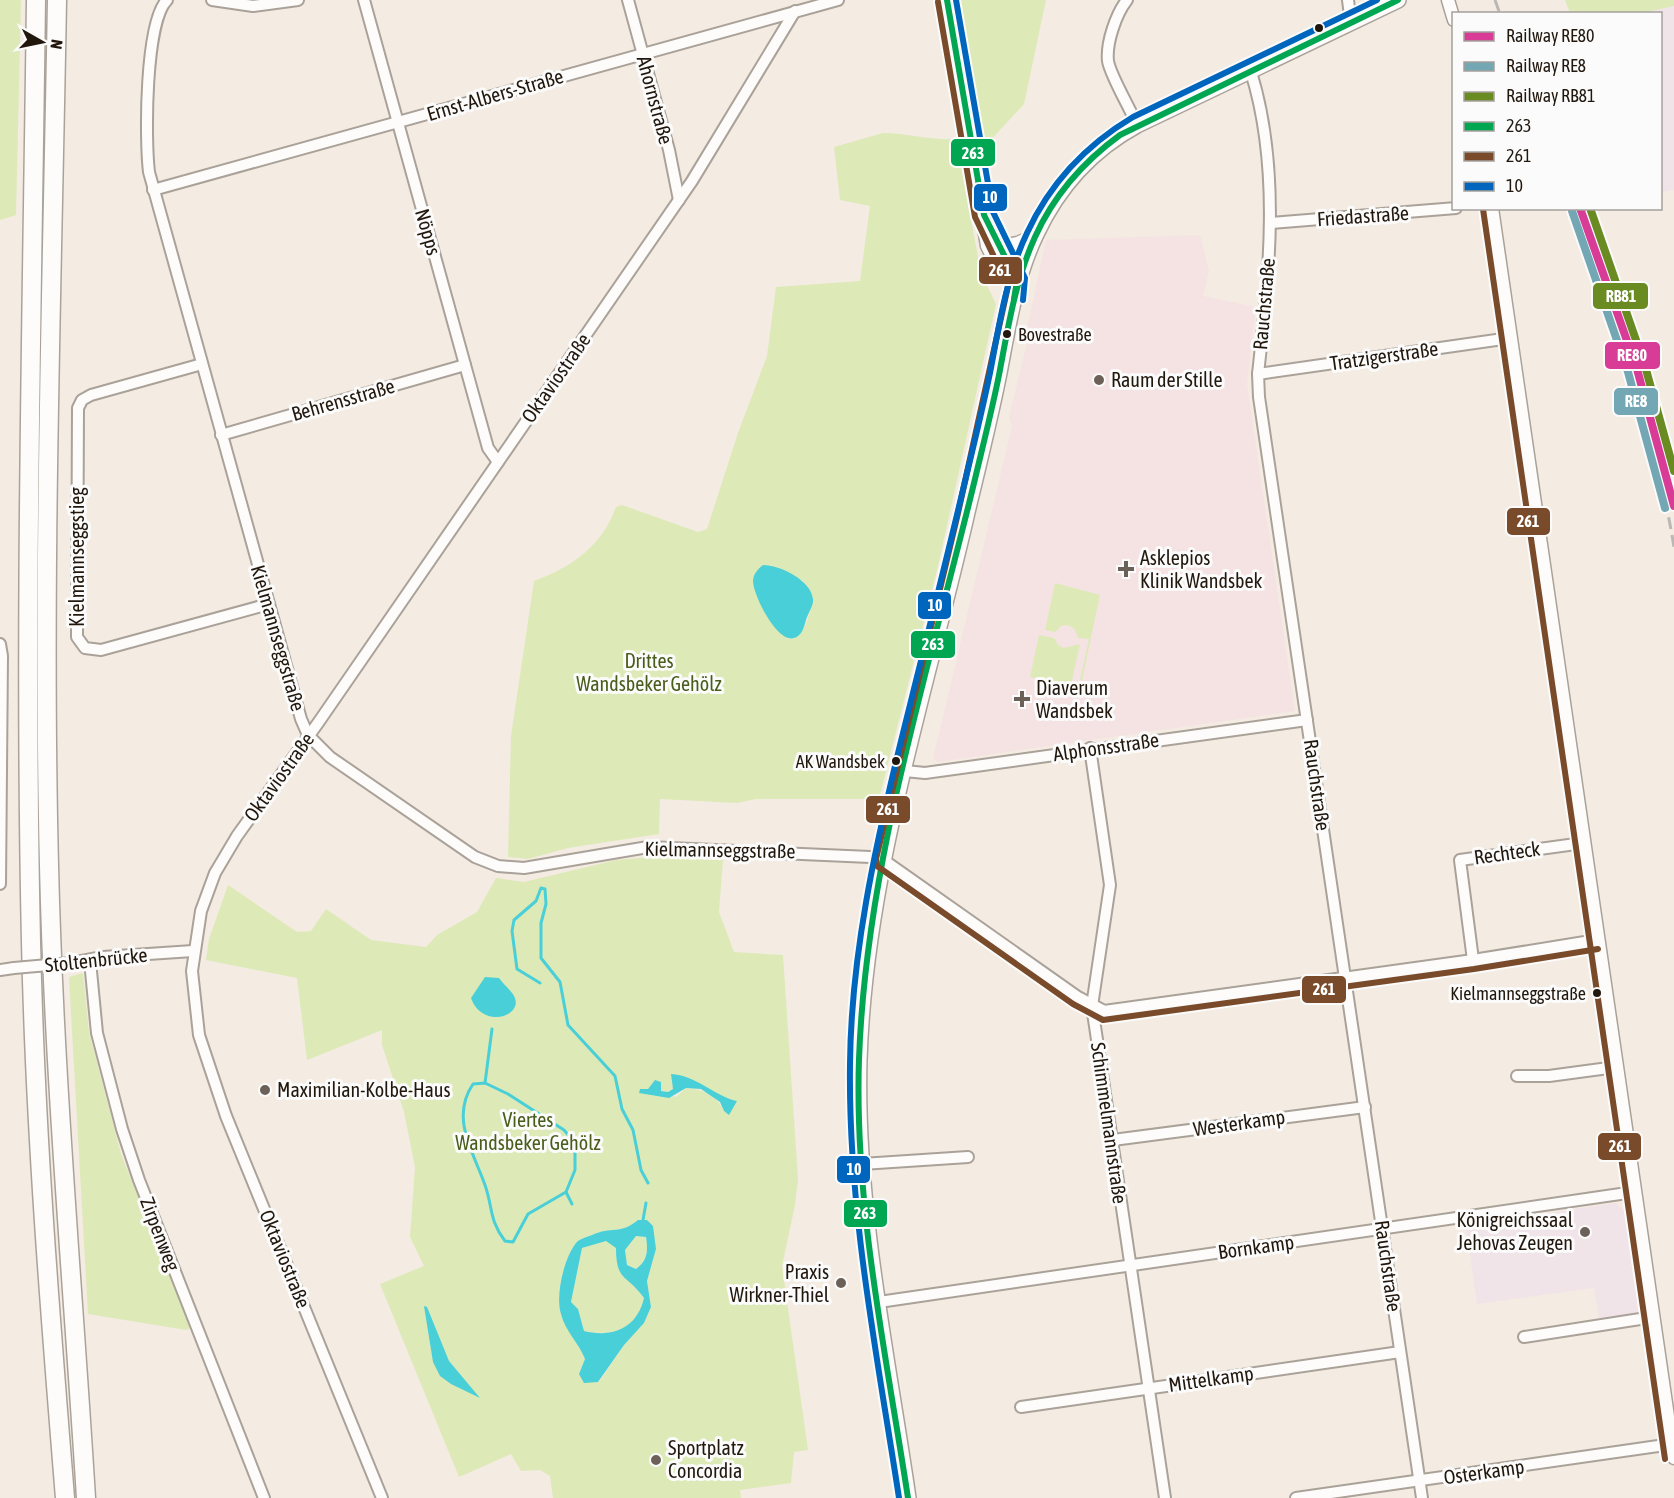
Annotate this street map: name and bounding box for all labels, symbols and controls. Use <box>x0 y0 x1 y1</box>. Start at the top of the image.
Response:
north arrow <box>12 12 72 72</box>
legend <box>1452 12 1662 210</box>
unlabelled marker <box>1313 22 1325 34</box>
text: Railway RE80 <box>1506 25 1595 46</box>
text: N <box>47 38 66 50</box>
street label: Ahornstraße <box>633 53 678 147</box>
text: Railway RE8 <box>1506 55 1586 76</box>
street label: Ernst-Albers-Straße <box>424 64 566 125</box>
text: Railway RB81 <box>1506 85 1595 106</box>
text: 263 <box>1506 115 1531 136</box>
line badge: 263 <box>950 138 996 167</box>
text: 263 <box>962 144 984 162</box>
text: 261 <box>1506 145 1531 166</box>
text: 10 <box>1506 175 1523 196</box>
line badge: 10 <box>973 183 1008 212</box>
text: 10 <box>982 188 998 206</box>
street label: Friedastraße <box>1316 201 1410 230</box>
street label: Nöpps <box>411 206 446 258</box>
line badge: 261 <box>978 256 1023 285</box>
street label: Rauchstraße <box>1248 257 1279 351</box>
text: 261 <box>989 261 1012 279</box>
line badge: RB81 <box>1592 282 1649 310</box>
text: RB81 <box>1606 287 1637 305</box>
place label: Bovestraße <box>1018 324 1092 345</box>
marker: Bovestraße <box>1001 328 1013 340</box>
street label: Oktaviostraße <box>516 329 595 427</box>
street label: Tratzigerstraße <box>1328 337 1440 374</box>
line badge: RE80 <box>1604 341 1661 370</box>
text: RE80 <box>1617 346 1647 364</box>
place label: Raum der Stille <box>1111 368 1223 391</box>
marker: Raum der Stille <box>1092 373 1106 387</box>
street label: Behrensstraße <box>289 374 397 425</box>
line badge: RE8 <box>1613 387 1659 416</box>
text: RE8 <box>1625 392 1648 410</box>
street label: Kielmannseggstieg <box>65 487 88 627</box>
line badge: 261 <box>1506 507 1551 536</box>
text: 261 <box>1517 512 1540 530</box>
place label: Asklepios Klinik Wandsbek <box>1140 546 1263 592</box>
marker: Asklepios Klinik Wandsbek <box>1117 560 1135 578</box>
street label: Kielmannseggstraße <box>247 562 310 714</box>
line badge: 10 <box>917 591 952 620</box>
text: 10 <box>927 596 943 614</box>
line badge: 263 <box>910 630 956 659</box>
text: 263 <box>922 635 944 653</box>
park label: Drittes Wandsbeker Gehölz <box>576 649 722 695</box>
place label: Diaverum Wandsbek <box>1036 676 1113 722</box>
marker: Diaverum Wandsbek <box>1013 690 1031 708</box>
street label: Oktaviostraße <box>239 728 318 825</box>
street label: Alphonsstraße <box>1052 728 1160 765</box>
street label: Rauchstraße <box>1300 738 1335 832</box>
place label: AK Wandsbek <box>796 751 885 772</box>
marker: AK Wandsbek <box>890 755 902 767</box>
line badge: 261 <box>865 795 911 824</box>
text: 261 <box>877 800 900 818</box>
street label: Rechteck <box>1472 836 1542 869</box>
street label: Kielmannseggstraße <box>644 837 796 862</box>
street label: Stoltenbrücke <box>44 943 148 976</box>
line badge: 261 <box>1301 975 1347 1004</box>
text: 261 <box>1313 980 1336 998</box>
place label: Kielmannseggstraße <box>1450 983 1586 1004</box>
marker: Kielmannseggstraße <box>1591 987 1603 999</box>
street label: Schimmelmannstraße <box>1087 1041 1132 1205</box>
place label: Maximilian-Kolbe-Haus <box>277 1078 451 1101</box>
marker: Maximilian-Kolbe-Haus <box>258 1083 272 1097</box>
street label: Westerkamp <box>1191 1105 1286 1140</box>
park label: Viertes Wandsbeker Gehölz <box>455 1108 601 1154</box>
line badge: 261 <box>1597 1132 1642 1161</box>
text: 261 <box>1609 1137 1632 1155</box>
line badge: 10 <box>836 1155 871 1184</box>
text: 10 <box>846 1160 862 1178</box>
street label: Zirpenweg <box>136 1194 185 1274</box>
line badge: 263 <box>843 1199 888 1228</box>
text: 263 <box>854 1204 876 1222</box>
street label: Oktaviostraße <box>255 1206 316 1311</box>
place label: Königreichssaal Jehovas Zeugen <box>1457 1208 1574 1254</box>
street label: Rauchstraße <box>1371 1219 1406 1313</box>
marker: Königreichssaal Jehovas Zeugen <box>1578 1225 1592 1239</box>
street label: Bornkamp <box>1216 1230 1295 1263</box>
place label: Praxis Wirkner-Thiel <box>729 1260 830 1306</box>
marker: Praxis Wirkner-Thiel <box>834 1276 848 1290</box>
street label: Mittelkamp <box>1167 1361 1255 1396</box>
place label: Sportplatz Concordia <box>668 1436 744 1482</box>
marker: Sportplatz Concordia <box>649 1453 663 1467</box>
street label: Osterkamp <box>1442 1454 1526 1489</box>

